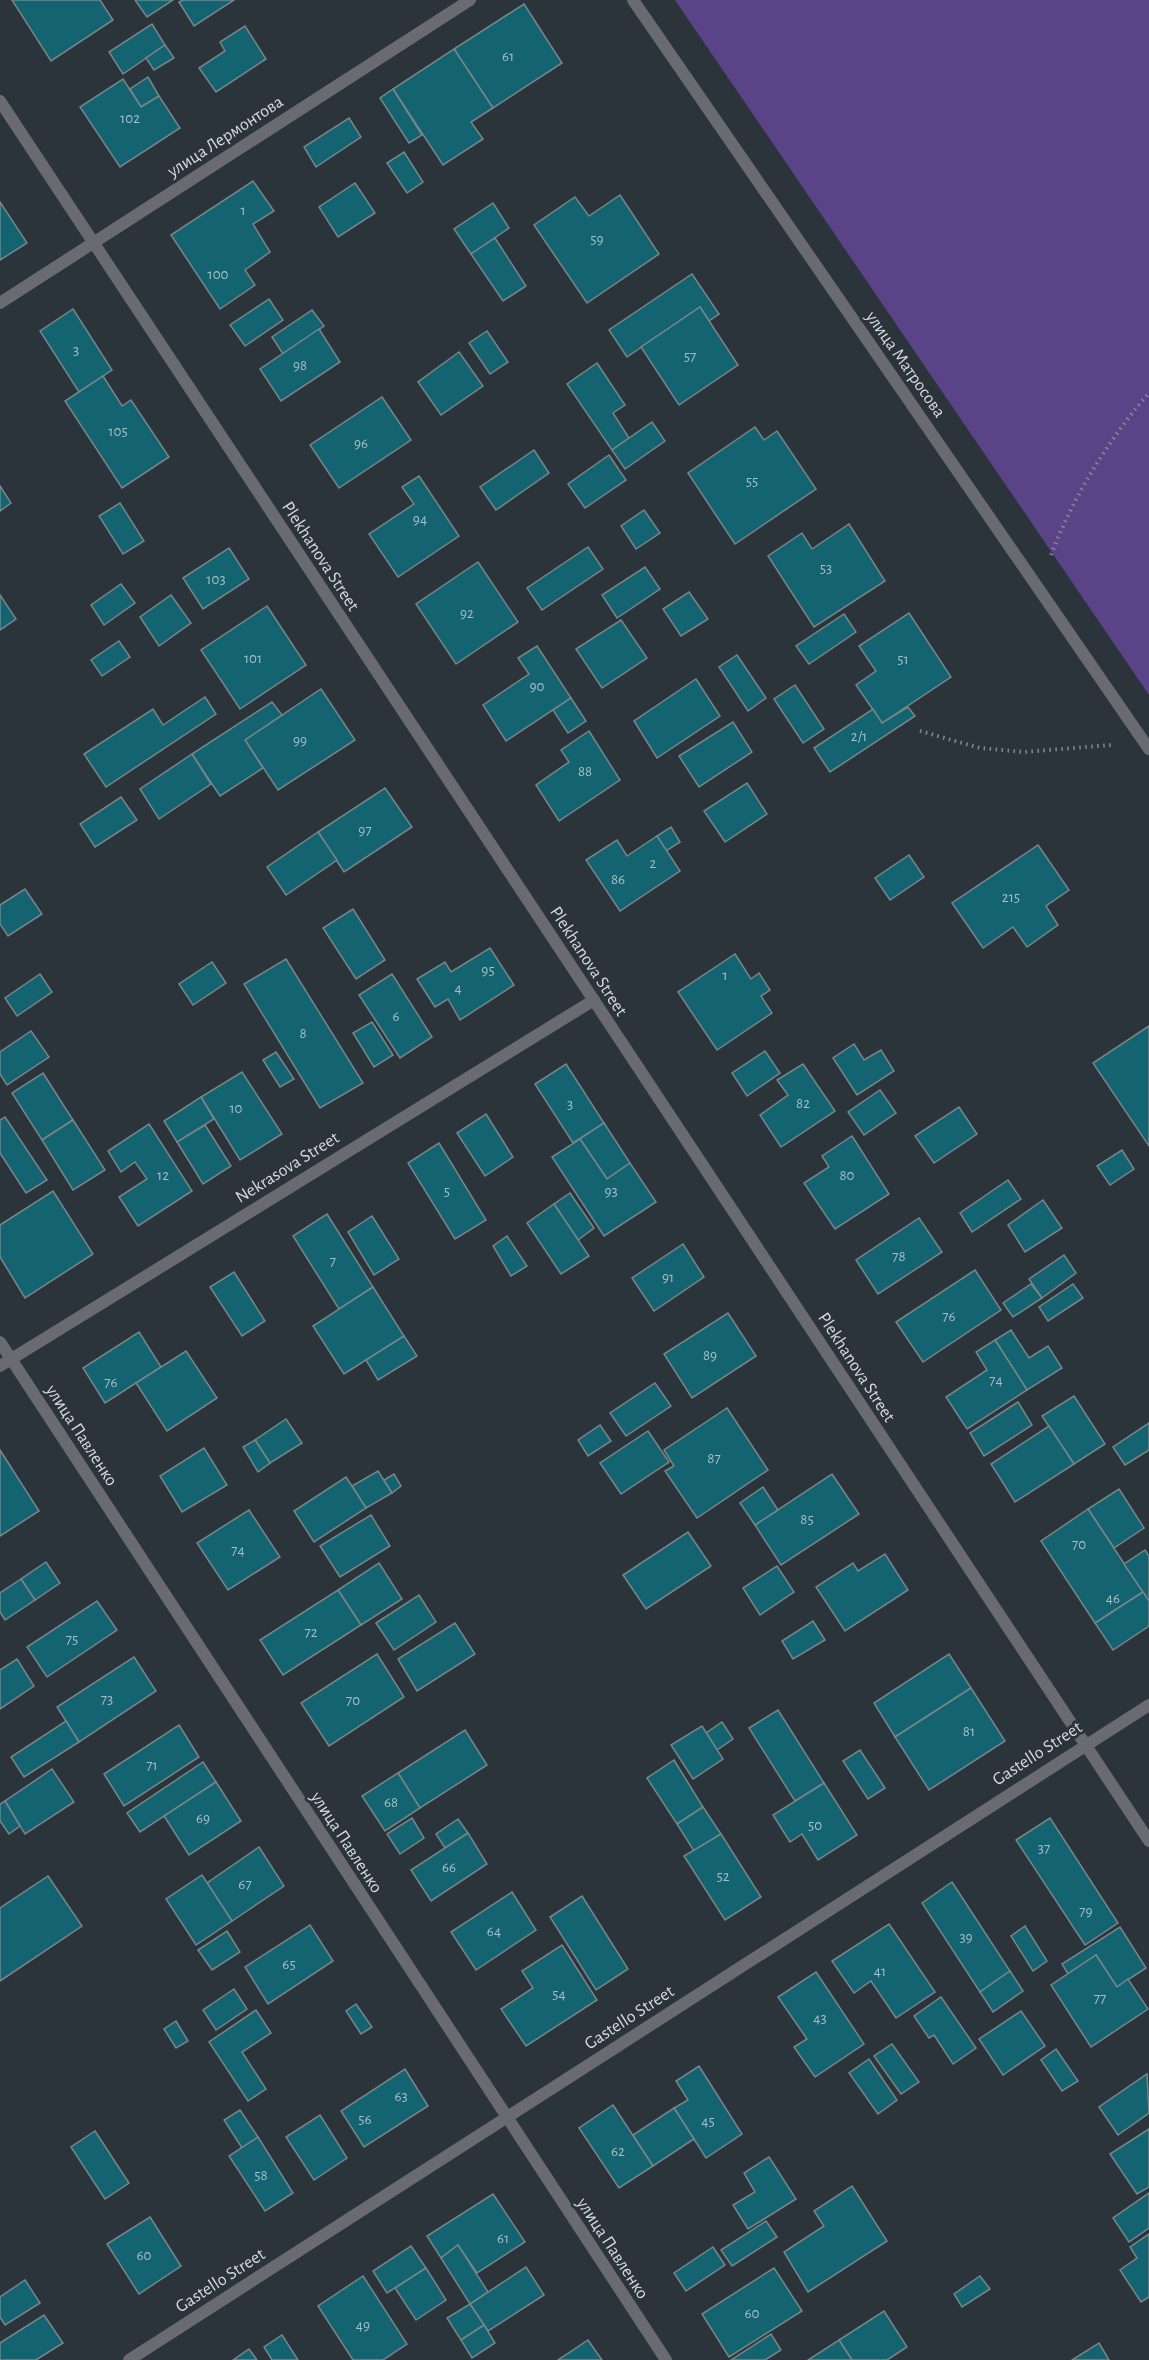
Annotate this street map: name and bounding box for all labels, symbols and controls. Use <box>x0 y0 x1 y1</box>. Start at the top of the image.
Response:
house number: 61 <box>502 49 514 64</box>
street label: улица Лермонтова <box>164 93 287 181</box>
house number: 102 <box>120 111 140 126</box>
house number: 1 <box>240 203 246 218</box>
house number: 59 <box>590 232 604 247</box>
house number: 100 <box>207 267 229 282</box>
street label: улица Матросова <box>861 307 948 421</box>
house number: 3 <box>73 343 79 358</box>
house number: 57 <box>684 349 696 364</box>
house number: 98 <box>293 358 307 373</box>
house number: 105 <box>108 424 128 439</box>
house number: 96 <box>354 436 368 451</box>
house number: 55 <box>746 474 758 489</box>
street label: Plekhanova Street <box>278 499 362 615</box>
house number: 94 <box>413 512 427 527</box>
house number: 53 <box>820 561 832 576</box>
house number: 103 <box>206 572 226 587</box>
house number: 92 <box>460 606 474 621</box>
house number: 101 <box>244 651 262 666</box>
house number: 51 <box>897 652 909 667</box>
house number: 90 <box>530 679 545 694</box>
house number: 2/1 <box>851 729 867 744</box>
house number: 99 <box>293 733 307 748</box>
house number: 88 <box>578 764 592 779</box>
house number: 97 <box>358 823 372 838</box>
house number: 2 <box>650 856 657 871</box>
house number: 86 <box>611 872 625 887</box>
house number: 215 <box>1002 890 1020 905</box>
street label: Plekhanova Street <box>546 904 630 1020</box>
house number: 95 <box>481 963 495 978</box>
house number: 1 <box>722 968 728 983</box>
house number: 4 <box>454 981 462 996</box>
house number: 6 <box>392 1009 400 1024</box>
house number: 8 <box>299 1026 307 1041</box>
house number: 82 <box>796 1096 810 1111</box>
house number: 3 <box>567 1097 573 1112</box>
house number: 10 <box>229 1101 243 1116</box>
street label: Nekrasova Street <box>232 1129 343 1207</box>
house number: 12 <box>157 1168 169 1183</box>
house number: 80 <box>839 1168 855 1183</box>
house number: 5 <box>444 1184 450 1199</box>
house number: 93 <box>604 1184 618 1199</box>
house number: 78 <box>892 1249 906 1264</box>
house number: 7 <box>330 1254 336 1269</box>
house number: 91 <box>662 1270 674 1285</box>
house number: 76 <box>942 1309 956 1324</box>
street label: Plekhanova Street <box>814 1310 898 1426</box>
house number: 89 <box>703 1348 717 1363</box>
house number: 74 <box>989 1373 1003 1388</box>
house number: 76 <box>104 1375 118 1390</box>
street label: улица Павленко <box>41 1381 120 1489</box>
house number: 87 <box>707 1451 721 1466</box>
house number: 85 <box>800 1512 814 1527</box>
house number: 70 <box>1072 1537 1086 1552</box>
house number: 74 <box>231 1543 245 1558</box>
house number: 46 <box>1106 1591 1120 1606</box>
house number: 72 <box>304 1625 318 1640</box>
house number: 75 <box>66 1632 78 1647</box>
house number: 73 <box>101 1692 113 1707</box>
house number: 70 <box>346 1693 360 1708</box>
street label: Gastello Street <box>990 1718 1086 1789</box>
house number: 81 <box>963 1724 975 1739</box>
house number: 71 <box>146 1758 158 1773</box>
street label: улица Павленко <box>306 1788 385 1896</box>
house number: 68 <box>384 1795 398 1810</box>
house number: 69 <box>196 1811 210 1826</box>
house number: 50 <box>808 1818 822 1833</box>
house number: 37 <box>1038 1841 1050 1856</box>
house number: 66 <box>442 1860 456 1875</box>
house number: 52 <box>716 1869 730 1884</box>
house number: 67 <box>238 1877 252 1892</box>
house number: 79 <box>1079 1904 1093 1919</box>
house number: 64 <box>487 1924 501 1939</box>
house number: 39 <box>959 1930 973 1945</box>
house number: 65 <box>282 1957 296 1972</box>
house number: 41 <box>874 1964 886 1979</box>
street label: Gastello Street <box>582 1982 678 2053</box>
house number: 54 <box>552 1987 566 2002</box>
house number: 77 <box>1094 1991 1106 2006</box>
house number: 43 <box>813 2011 827 2026</box>
house number: 63 <box>394 2089 408 2104</box>
house number: 56 <box>358 2112 372 2127</box>
house number: 45 <box>701 2114 715 2129</box>
house number: 62 <box>611 2144 625 2159</box>
house number: 58 <box>254 2168 268 2183</box>
street label: улица Павленко <box>572 2194 651 2302</box>
house number: 61 <box>497 2231 509 2246</box>
street label: Gastello Street <box>173 2245 269 2316</box>
house number: 60 <box>137 2248 152 2263</box>
house number: 60 <box>745 2306 760 2321</box>
house number: 49 <box>356 2318 370 2333</box>

